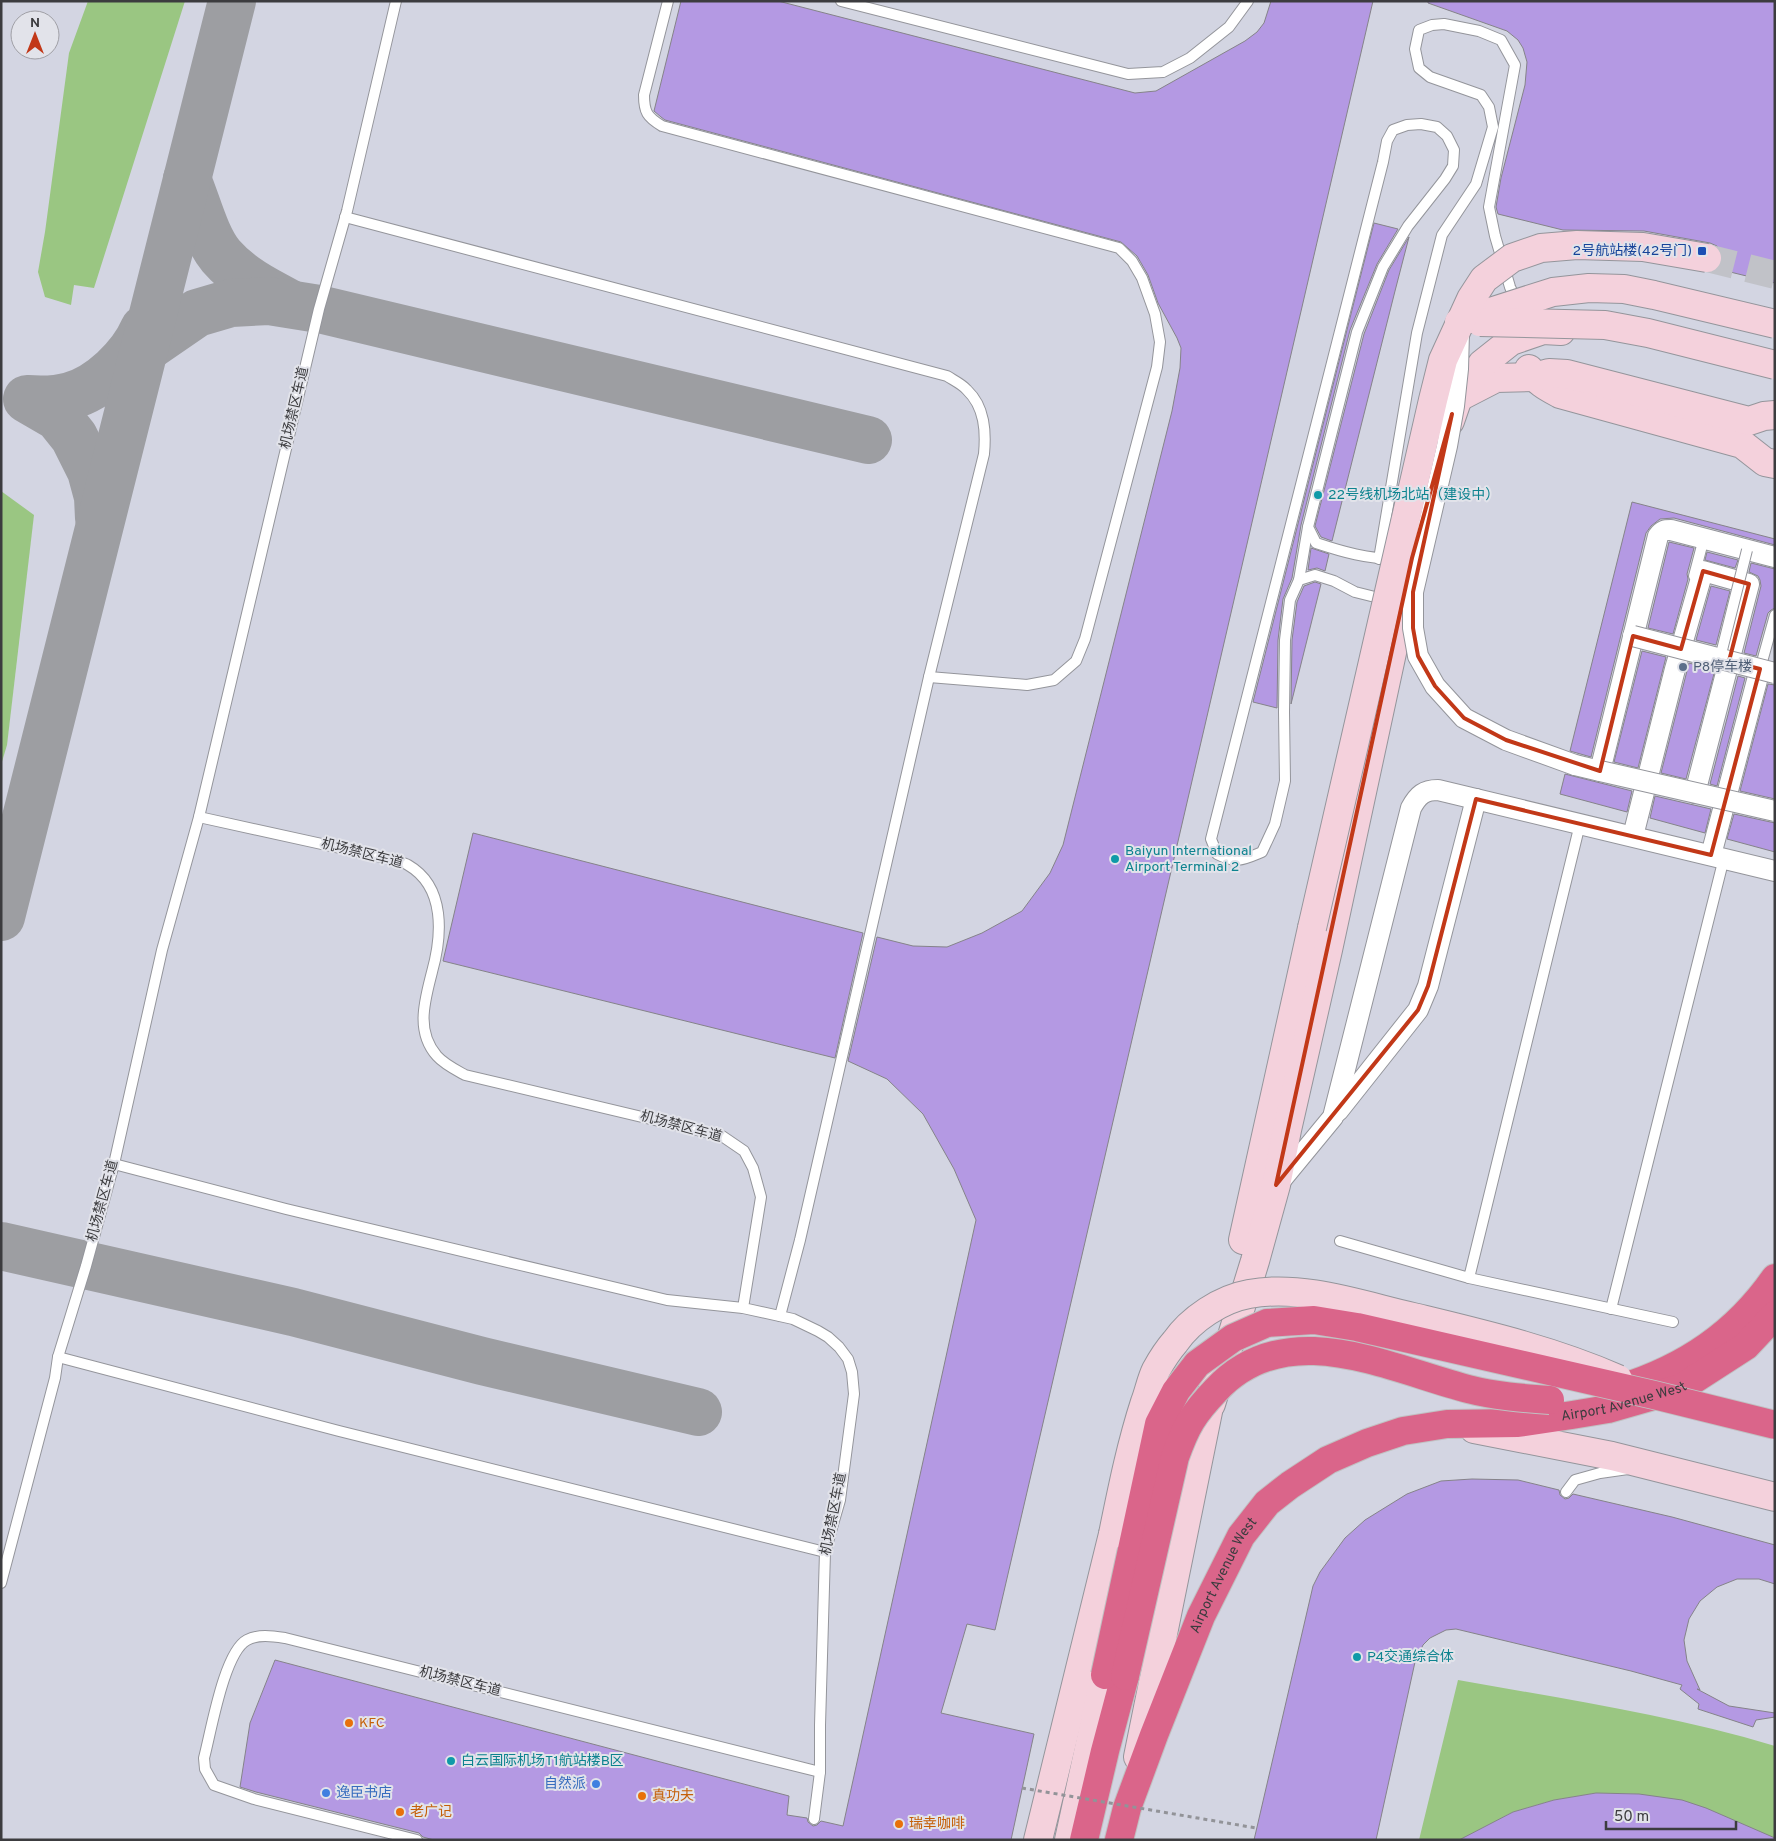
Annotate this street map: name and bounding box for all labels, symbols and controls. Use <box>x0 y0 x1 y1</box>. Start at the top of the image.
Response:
north arrow <box>10 10 60 60</box>
text: N <box>30 15 40 32</box>
place label: 2号航站楼(42号门) <box>1573 243 1692 260</box>
marker: 2号航站楼(42号门) <box>1696 245 1708 257</box>
street label: 机场禁区车道 <box>276 365 313 451</box>
place label: 22号线机场北站（建设中） <box>1328 486 1499 504</box>
marker: 22号线机场北站（建设中） <box>1312 489 1324 501</box>
place label: P8停车楼 <box>1693 658 1752 676</box>
marker: P8停车楼 <box>1677 661 1689 673</box>
street label: 机场禁区车道 <box>319 835 405 872</box>
place label: Baiyun International Airport Terminal 2 <box>1125 843 1252 876</box>
marker: Baiyun International Airport Terminal 2 <box>1109 853 1121 865</box>
street label: 机场禁区车道 <box>638 1107 724 1146</box>
street label: 机场禁区车道 <box>83 1158 122 1244</box>
street label: Airport Avenue West <box>1560 1378 1690 1425</box>
street label: 机场禁区车道 <box>817 1471 850 1557</box>
street label: Airport Avenue West <box>1186 1514 1261 1636</box>
place label: P4交通综合体 <box>1367 1648 1454 1666</box>
marker: P4交通综合体 <box>1351 1651 1363 1663</box>
street label: 机场禁区车道 <box>417 1663 503 1700</box>
place label: KFC <box>359 1715 385 1732</box>
marker: KFC <box>343 1717 355 1729</box>
place label: 白云国际机场T1航站楼B区 <box>461 1753 624 1770</box>
marker: 白云国际机场T1航站楼B区 <box>445 1755 457 1767</box>
place label: 自然派 <box>544 1775 586 1793</box>
marker: 自然派 <box>590 1778 602 1790</box>
place label: 逸臣书店 <box>336 1785 392 1802</box>
marker: 逸臣书店 <box>320 1787 332 1799</box>
place label: 真功夫 <box>652 1788 694 1805</box>
marker: 真功夫 <box>636 1790 648 1802</box>
scale bar <box>1606 1798 1736 1830</box>
place label: 老广记 <box>410 1804 452 1821</box>
marker: 老广记 <box>394 1806 406 1818</box>
text: 50 m <box>1614 1808 1649 1827</box>
place label: 瑞幸咖啡 <box>909 1816 965 1833</box>
marker: 瑞幸咖啡 <box>893 1818 905 1830</box>

